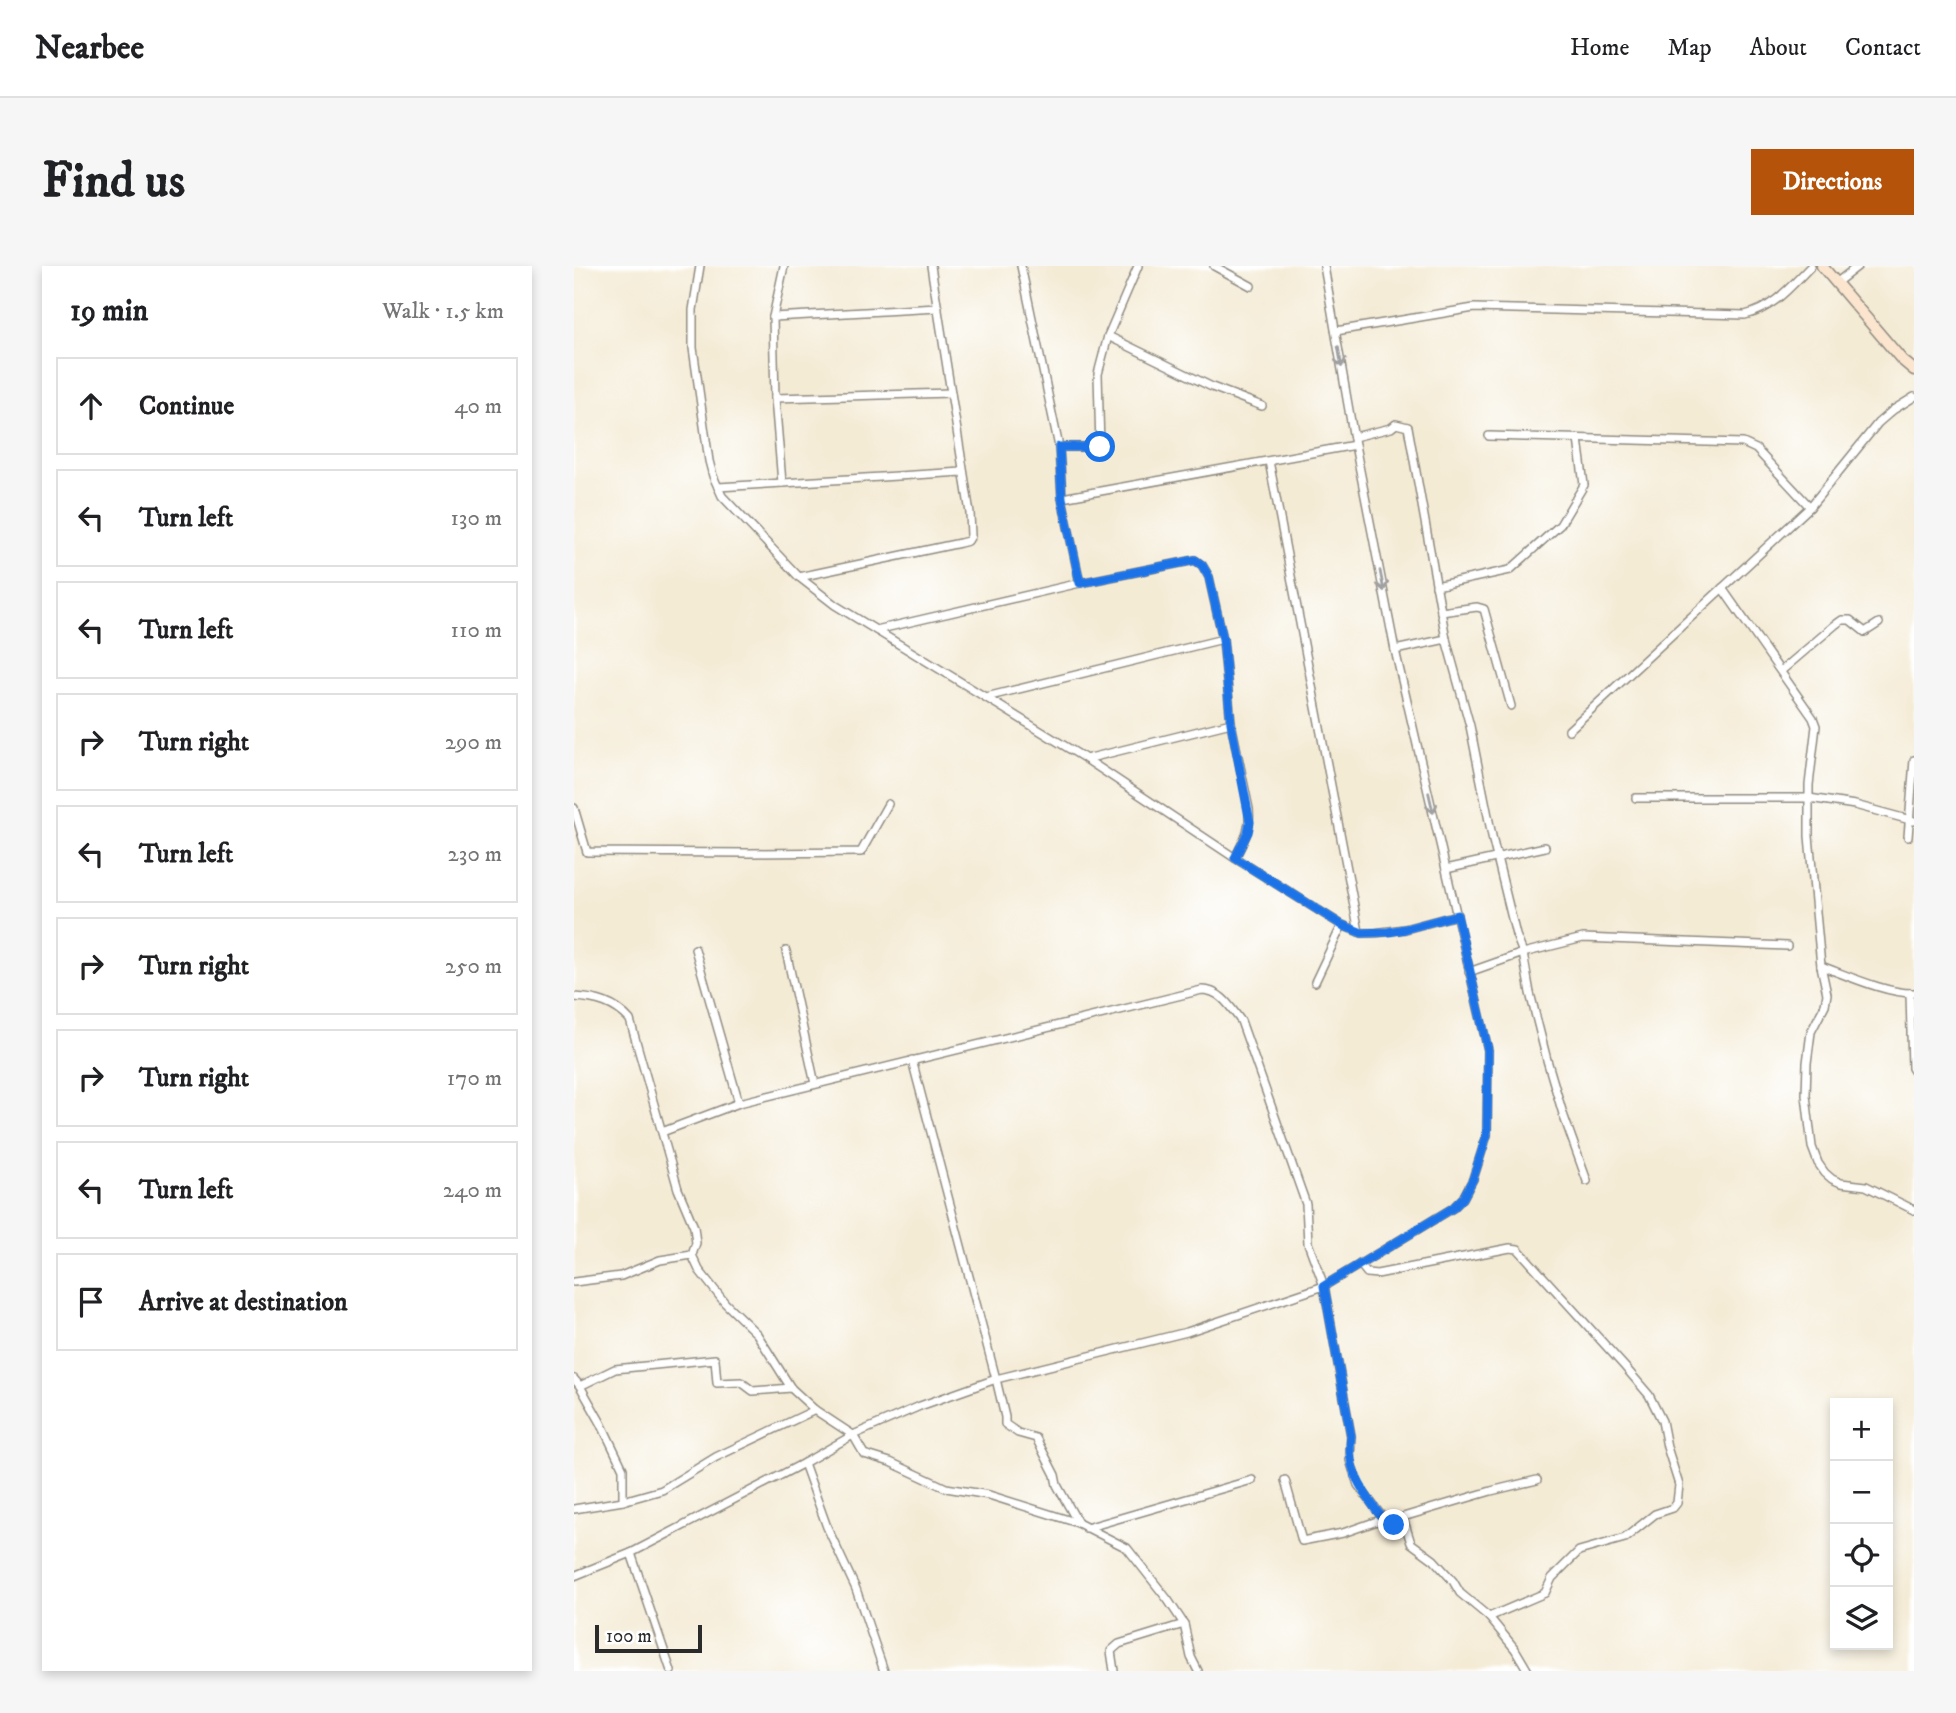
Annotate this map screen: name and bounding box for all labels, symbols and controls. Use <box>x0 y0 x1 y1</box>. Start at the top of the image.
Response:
text: Nearbee <box>35 28 144 69</box>
text: Home <box>1570 33 1629 63</box>
text: Map <box>1667 33 1712 63</box>
text: About <box>1750 33 1807 63</box>
text: Contact <box>1845 33 1921 63</box>
button: Directions <box>1751 149 1914 215</box>
text: Find us <box>42 151 185 213</box>
text: 19 min <box>70 293 148 330</box>
text: Walk · 1.5 km <box>382 297 504 326</box>
one-way arrow <box>1334 345 1347 368</box>
icon: ahead <box>72 387 110 425</box>
text: Continue <box>139 390 234 423</box>
text: 40 m <box>454 392 502 421</box>
route start <box>1084 431 1115 462</box>
icon: left <box>72 499 110 537</box>
text: Turn left <box>139 502 233 535</box>
text: 130 m <box>450 504 502 533</box>
one-way arrow <box>1375 569 1389 592</box>
icon: left <box>72 611 110 649</box>
text: Turn left <box>139 614 233 647</box>
text: 110 m <box>451 616 502 645</box>
icon: right <box>72 723 110 761</box>
text: Turn right <box>139 726 249 759</box>
text: 290 m <box>445 728 502 757</box>
one-way arrow <box>1425 791 1438 814</box>
icon: left <box>72 835 110 873</box>
text: Turn left <box>139 838 233 871</box>
text: 230 m <box>448 840 502 869</box>
icon: right <box>72 947 110 985</box>
text: Turn right <box>139 950 249 983</box>
text: 250 m <box>445 952 502 981</box>
icon: right <box>72 1059 110 1097</box>
text: Turn right <box>139 1062 249 1095</box>
text: 170 m <box>447 1064 502 1093</box>
icon: left <box>72 1171 110 1209</box>
text: Turn left <box>139 1174 233 1207</box>
text: 240 m <box>443 1176 502 1205</box>
icon: arrive <box>72 1283 110 1321</box>
text: Arrive at destination <box>139 1286 348 1319</box>
map controls <box>1830 1398 1893 1650</box>
button: + <box>1830 1398 1893 1461</box>
button: − <box>1830 1461 1893 1524</box>
route end <box>1378 1509 1409 1540</box>
button: locate <box>1830 1524 1893 1587</box>
button: layers <box>1830 1587 1893 1650</box>
scale bar <box>595 1622 702 1654</box>
text: 100 m <box>606 1625 652 1648</box>

